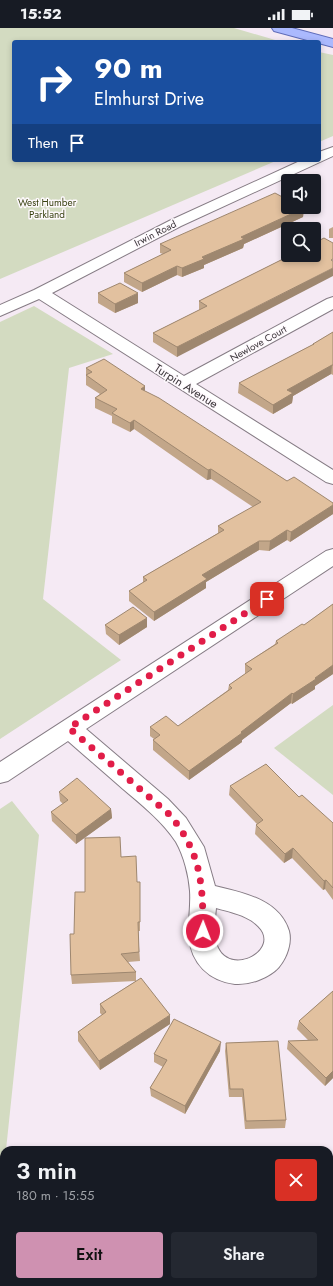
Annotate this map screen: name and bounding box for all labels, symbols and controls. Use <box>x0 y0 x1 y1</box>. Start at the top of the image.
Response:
text: 15:52 <box>20 3 62 25</box>
text: 90 m <box>94 48 163 89</box>
icon: right <box>28 56 80 108</box>
text: Elmhurst Drive <box>94 86 204 112</box>
text: Then <box>28 132 58 154</box>
icon: arrive <box>66 132 88 154</box>
map controls <box>281 174 321 262</box>
button: sound <box>281 174 321 214</box>
park label: West Humber Parkland <box>18 195 77 222</box>
street label: Irwin Road <box>132 216 179 250</box>
button: search <box>281 222 321 262</box>
street label: Newlove Court <box>227 321 290 365</box>
street label: Turpin Avenue <box>151 359 221 413</box>
pin <box>250 582 284 616</box>
icon: arrive <box>256 588 278 610</box>
position arrow <box>182 910 224 952</box>
text: 3 min <box>16 1153 77 1188</box>
button: close <box>275 1159 317 1201</box>
text: 180 m · 15:55 <box>16 1186 94 1205</box>
button: Exit <box>16 1232 163 1278</box>
button: Share <box>171 1232 317 1278</box>

